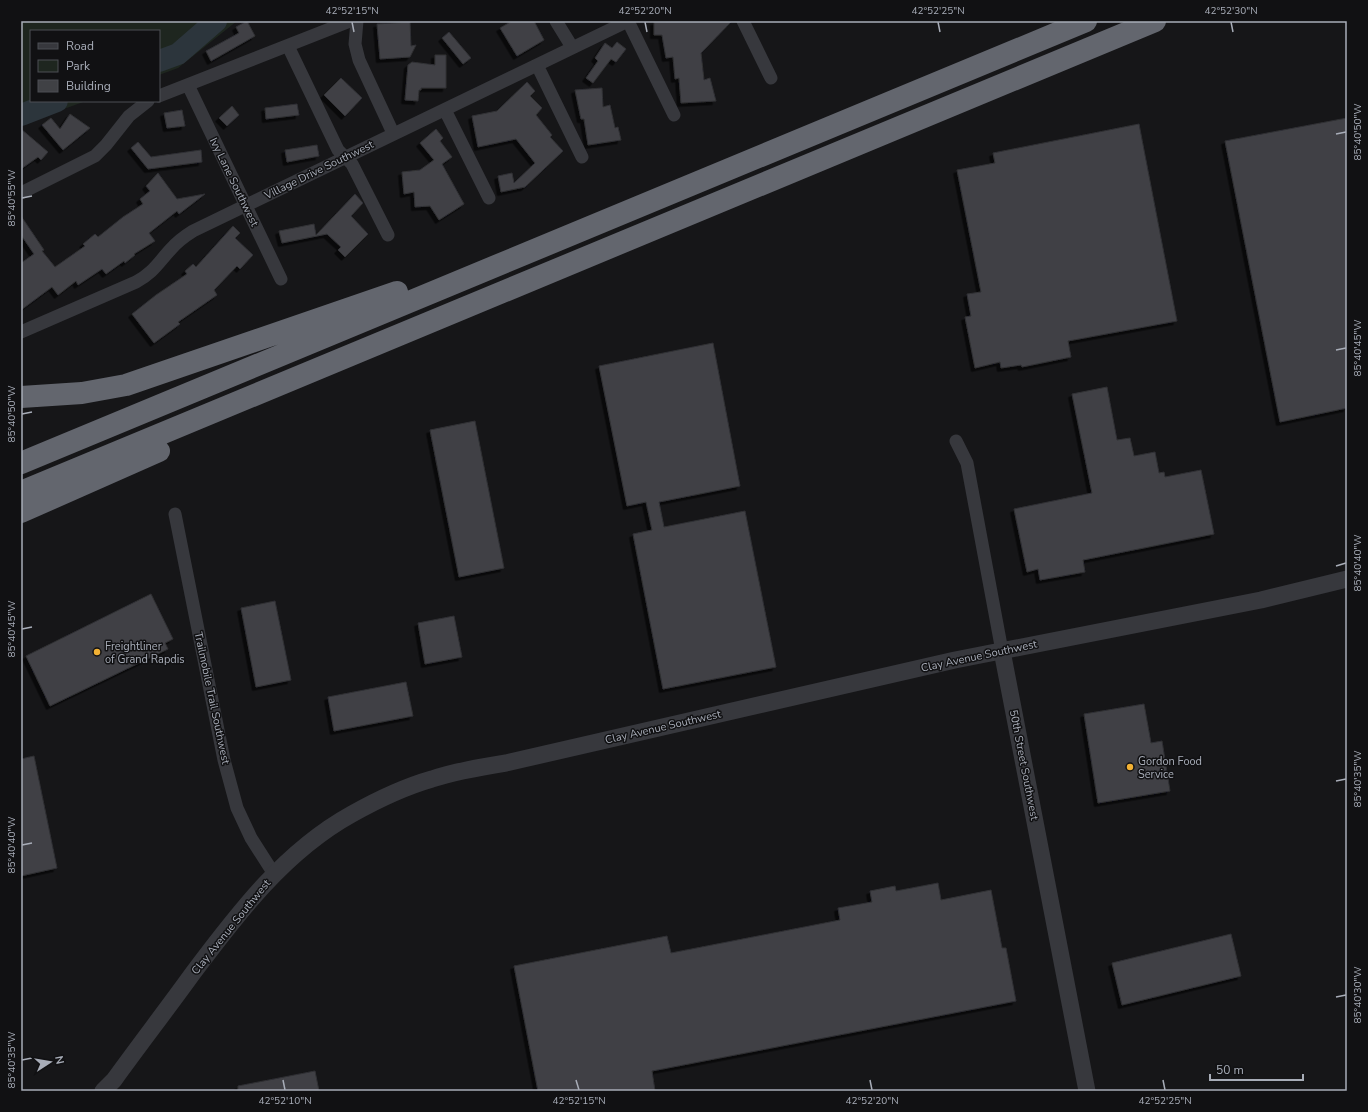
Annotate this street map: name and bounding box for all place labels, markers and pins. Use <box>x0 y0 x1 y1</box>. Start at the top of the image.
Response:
place label: Freightliner of Grand Rapdis <box>105 639 185 667</box>
marker: Freightliner of Grand Rapdis <box>92 647 102 657</box>
place label: Gordon Food Service <box>1138 754 1202 782</box>
marker: Gordon Food Service <box>1125 762 1135 772</box>

